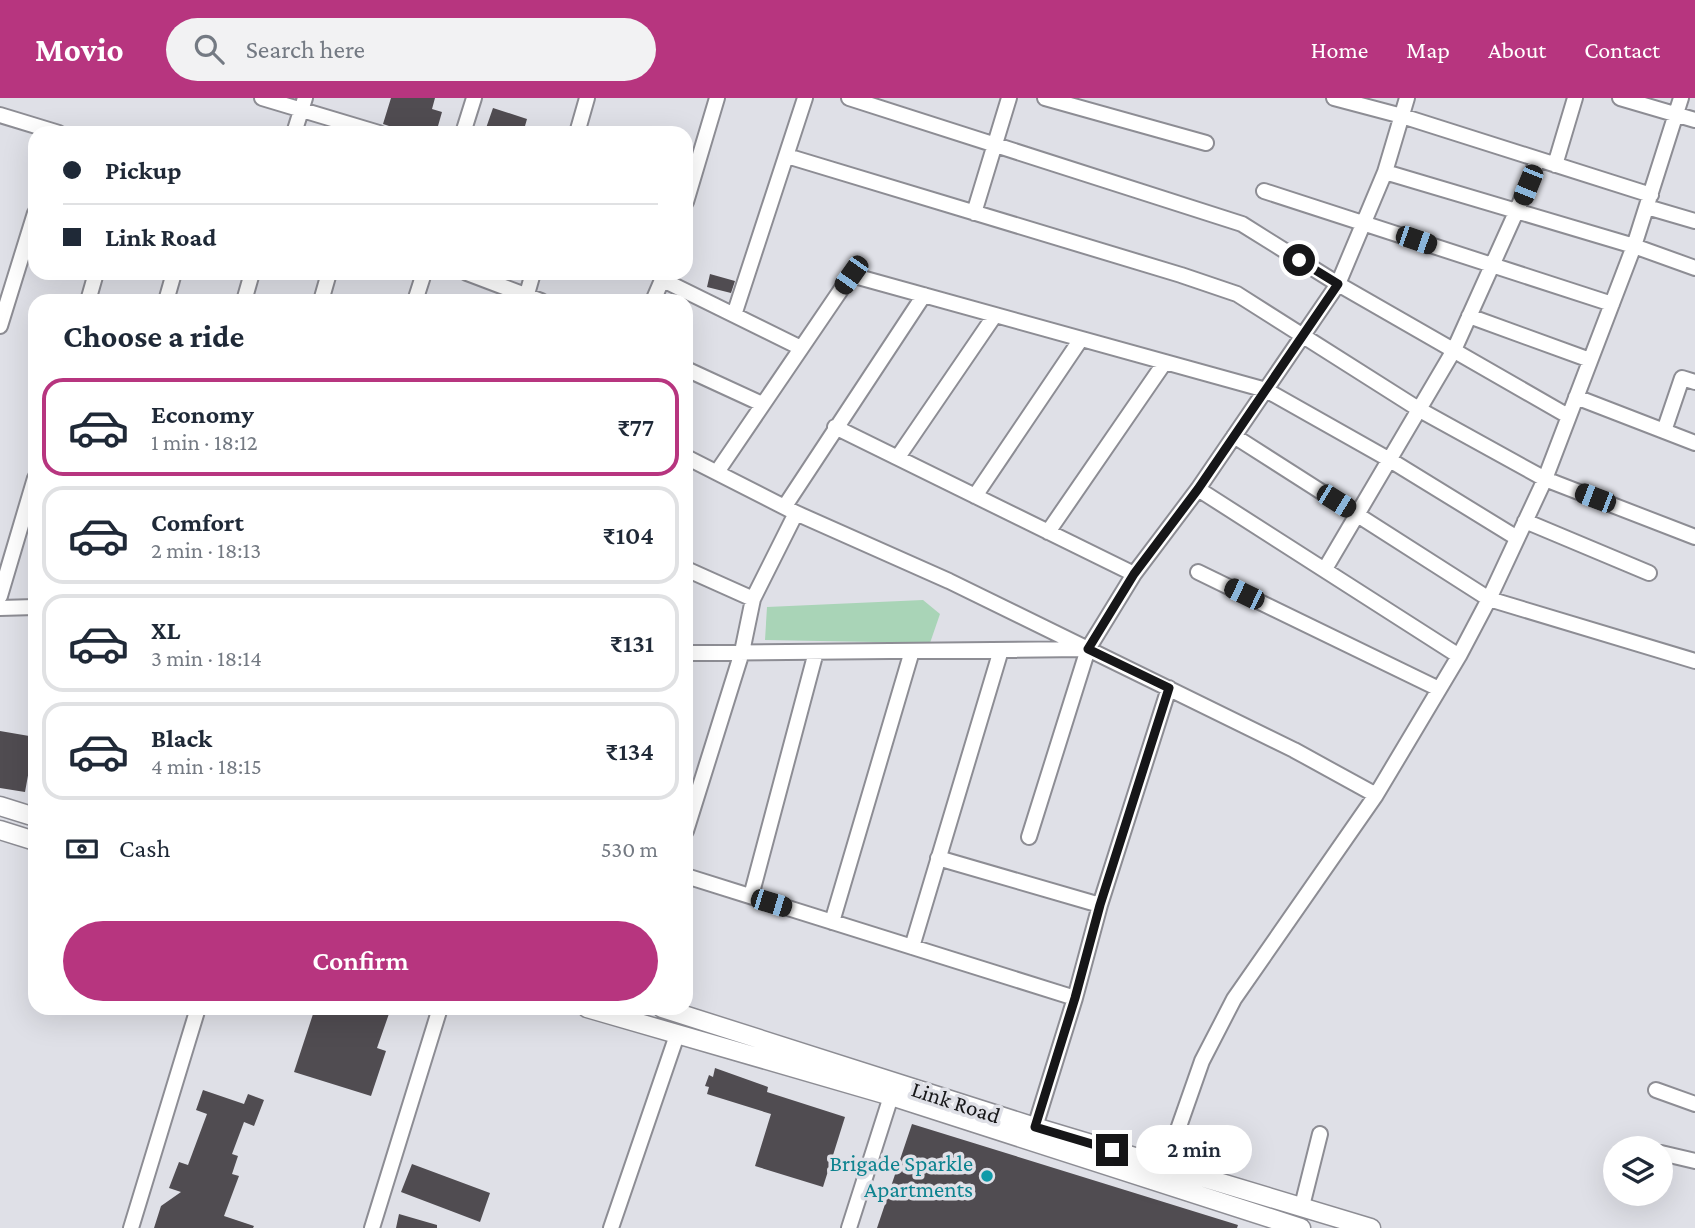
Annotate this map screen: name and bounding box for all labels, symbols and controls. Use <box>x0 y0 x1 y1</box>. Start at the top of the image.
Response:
search box <box>166 18 656 81</box>
icon: search <box>190 30 228 68</box>
text: Movio <box>35 31 124 68</box>
text: Search here <box>246 35 365 64</box>
text: Home <box>1311 36 1368 63</box>
text: Map <box>1406 36 1450 63</box>
text: About <box>1488 36 1546 63</box>
text: Contact <box>1584 36 1660 63</box>
text: Pickup <box>105 156 182 185</box>
car <box>1511 162 1546 208</box>
text: Link Road <box>105 223 216 252</box>
car <box>1393 223 1440 257</box>
route start <box>1283 244 1315 276</box>
car <box>831 252 872 298</box>
text: Choose a ride <box>63 318 244 354</box>
icon: car <box>67 396 130 459</box>
text: Economy <box>151 400 254 429</box>
text: ₹77 <box>617 413 654 442</box>
text: 1 min · 18:12 <box>151 429 258 455</box>
car <box>1313 481 1360 521</box>
car <box>1572 481 1619 515</box>
icon: car <box>67 504 130 567</box>
text: Comfort <box>151 508 244 537</box>
text: ₹104 <box>602 521 654 550</box>
text: 2 min · 18:13 <box>151 537 261 563</box>
car <box>1221 575 1268 613</box>
icon: car <box>67 612 130 675</box>
text: XL <box>151 616 180 645</box>
text: ₹131 <box>610 629 654 658</box>
text: 3 min · 18:14 <box>151 645 262 671</box>
icon: car <box>67 720 130 783</box>
text: Black <box>151 724 212 753</box>
text: ₹134 <box>605 737 654 766</box>
text: 4 min · 18:15 <box>151 753 262 779</box>
icon: cash <box>63 830 101 868</box>
text: Cash <box>119 834 170 863</box>
text: 530 m <box>601 836 658 862</box>
car <box>748 887 795 919</box>
button: Confirm <box>63 921 658 1001</box>
street label: Link Road <box>908 1075 1004 1129</box>
callout: 2 min <box>1136 1126 1252 1174</box>
route end <box>1096 1134 1128 1166</box>
text: 2 min <box>1167 1136 1221 1162</box>
map controls <box>1603 1136 1673 1206</box>
button: layers <box>1603 1136 1673 1206</box>
place label: Brigade Sparkle Apartments <box>829 1150 973 1202</box>
marker: Brigade Sparkle Apartments <box>979 1168 995 1184</box>

